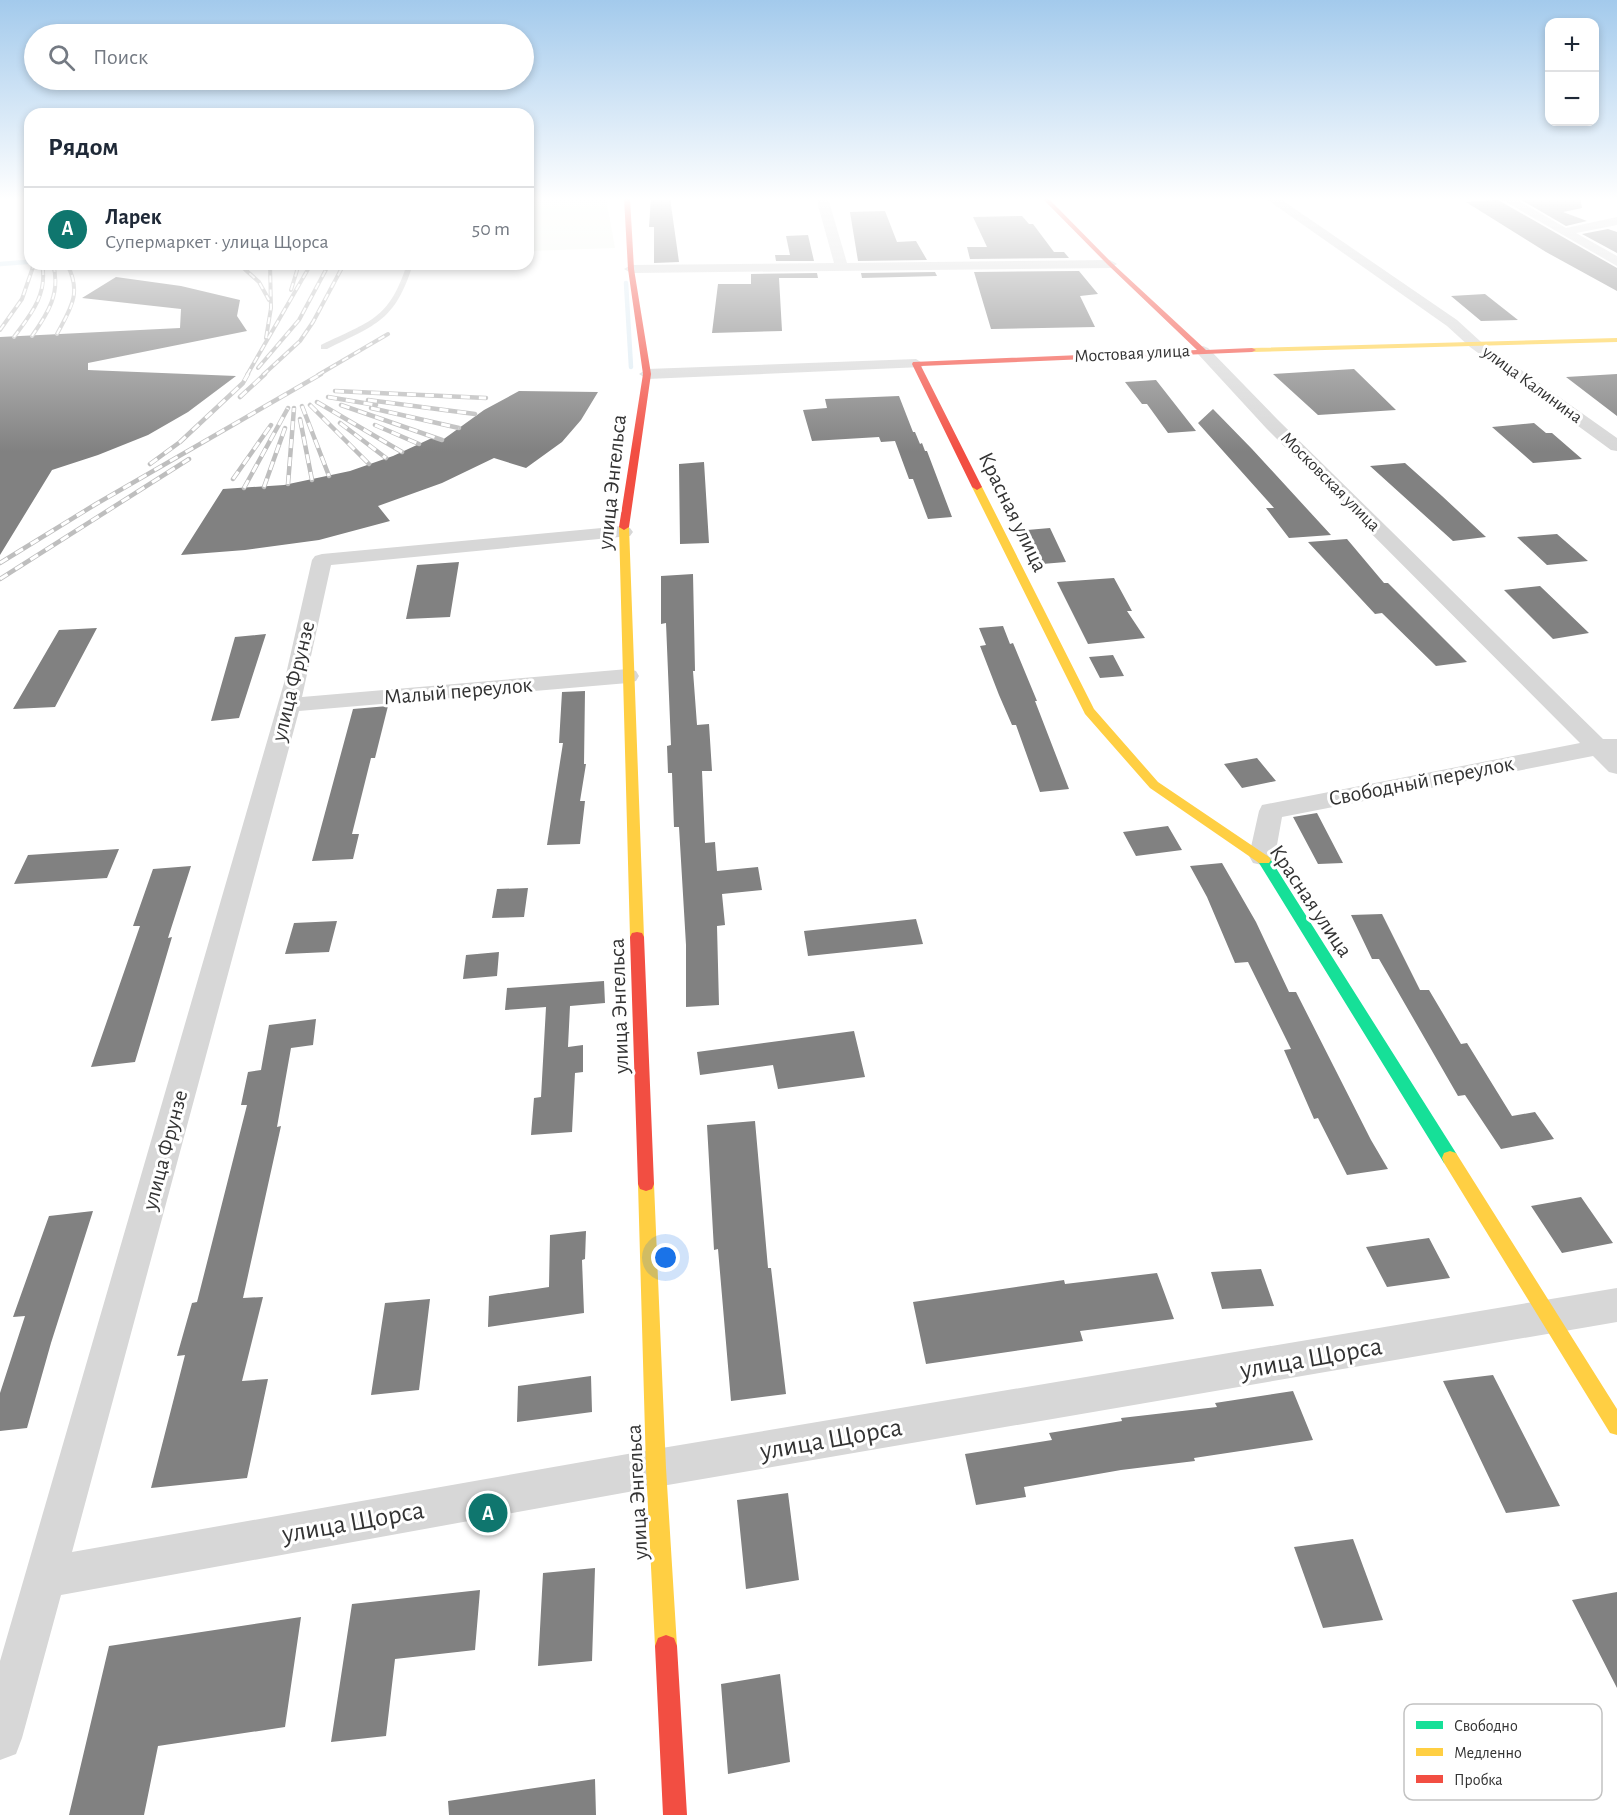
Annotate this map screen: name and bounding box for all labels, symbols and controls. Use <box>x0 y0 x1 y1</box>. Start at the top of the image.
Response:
map controls <box>1545 18 1599 126</box>
button: + <box>1545 18 1599 72</box>
search box <box>24 24 534 90</box>
icon: search <box>45 41 78 74</box>
text: Поиск <box>93 46 148 68</box>
button: − <box>1545 72 1599 126</box>
text: Рядом <box>48 134 119 160</box>
text: Ларек <box>105 206 162 228</box>
text: A <box>62 219 74 239</box>
text: 50 m <box>472 219 510 239</box>
text: Супермаркет · улица Щорса <box>105 232 329 252</box>
street label: Мостовая улица <box>1074 342 1190 366</box>
street label: улица Калинина <box>1478 342 1585 427</box>
street label: улица Энгельса <box>594 413 630 552</box>
street label: Московская улица <box>1277 429 1383 535</box>
street label: Красная улица <box>975 449 1051 575</box>
street label: улица Фрунзе <box>267 619 319 744</box>
street label: Малый переулок <box>383 674 533 708</box>
street label: Свободный переулок <box>1327 752 1515 810</box>
street label: Красная улица <box>1265 841 1357 961</box>
street label: улица Энгельса <box>606 938 632 1075</box>
street label: улица Фрунзе <box>138 1088 192 1213</box>
your location <box>651 1243 680 1272</box>
street label: улица Щорса <box>1237 1332 1384 1385</box>
street label: улица Щорса <box>757 1413 904 1466</box>
street label: улица Энгельса <box>622 1424 652 1561</box>
pin: A <box>468 1490 508 1536</box>
street label: улица Щорса <box>279 1496 426 1549</box>
legend <box>1404 1704 1602 1800</box>
text: Свободно <box>1454 1718 1518 1734</box>
text: Медленно <box>1454 1745 1522 1761</box>
text: Пробка <box>1454 1772 1503 1788</box>

